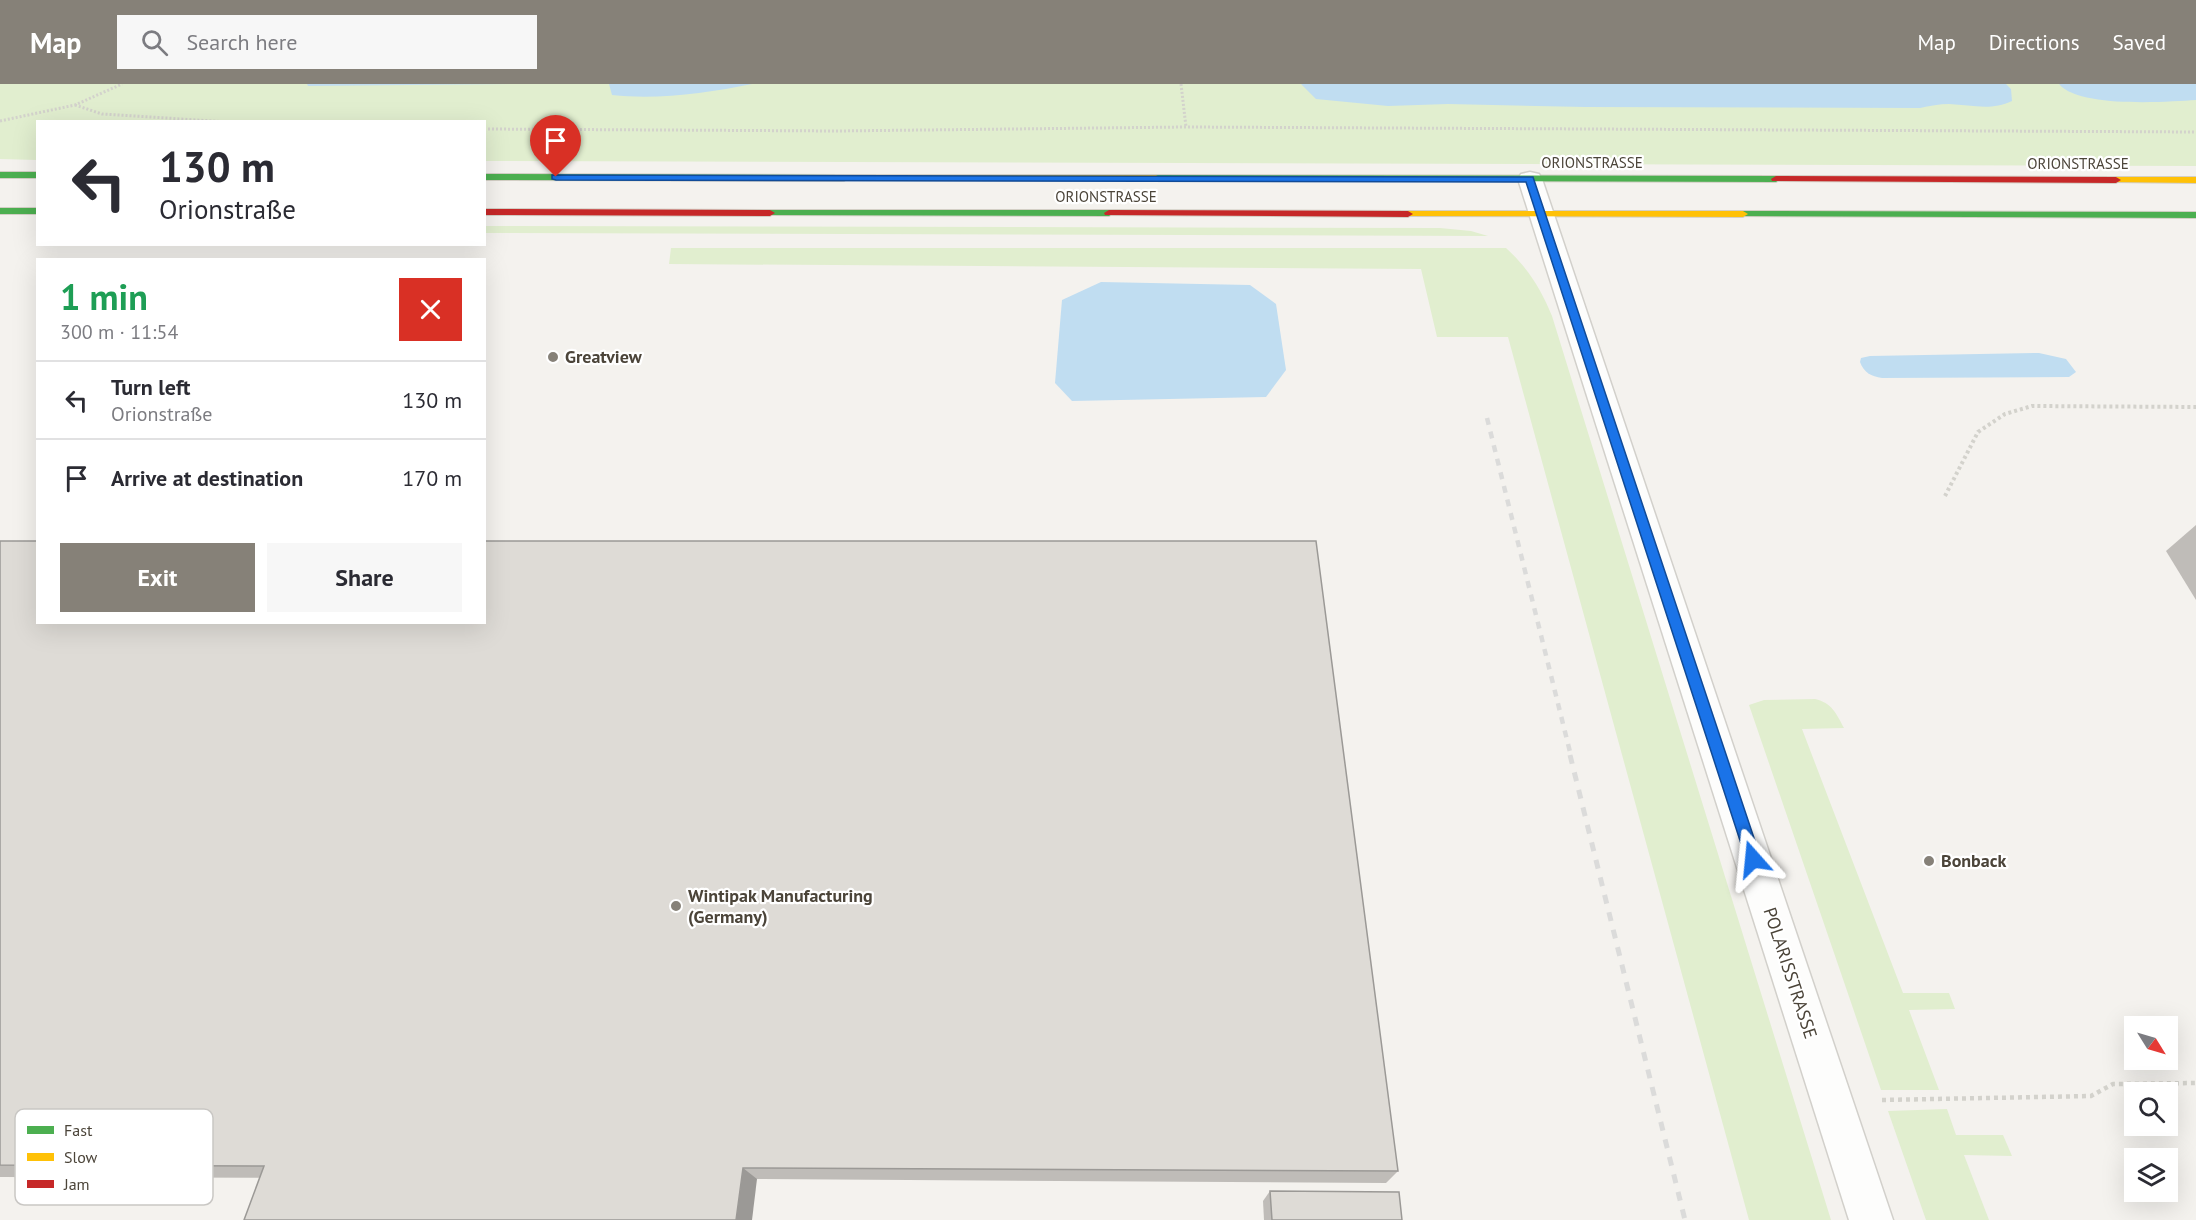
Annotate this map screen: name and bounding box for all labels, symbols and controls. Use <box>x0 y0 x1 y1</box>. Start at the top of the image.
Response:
search box <box>117 15 537 69</box>
text: Map <box>30 24 81 61</box>
icon: search <box>138 26 171 59</box>
text: Search here <box>186 28 297 56</box>
text: Map <box>1917 29 1956 56</box>
text: Directions <box>1989 29 2080 56</box>
text: Saved <box>2113 29 2166 56</box>
pin <box>530 115 581 177</box>
icon: arrive <box>539 124 572 157</box>
text: 130 m <box>159 139 275 194</box>
icon: left <box>60 144 138 222</box>
street label: ORIONSTRASSE <box>1541 153 1643 172</box>
street label: ORIONSTRASSE <box>2027 154 2129 173</box>
street label: ORIONSTRASSE <box>1055 187 1157 206</box>
text: Orionstraße <box>159 192 296 226</box>
text: 1 min <box>60 273 148 320</box>
button: close <box>399 278 462 341</box>
text: 300 m · 11:54 <box>60 319 178 345</box>
place label: Greatview <box>565 345 643 368</box>
marker: Greatview <box>546 350 560 364</box>
text: Turn left <box>111 373 191 401</box>
icon: left <box>60 384 93 417</box>
text: 130 m <box>402 386 462 414</box>
text: Orionstraße <box>111 401 212 427</box>
icon: arrive <box>60 462 93 495</box>
text: Arrive at destination <box>111 464 303 492</box>
text: 170 m <box>402 464 462 492</box>
button: Exit <box>60 543 255 612</box>
button: Share <box>267 543 462 612</box>
position arrow <box>1721 827 1785 891</box>
place label: Bonback <box>1941 849 2006 872</box>
marker: Bonback <box>1922 854 1936 868</box>
place label: Wintipak Manufacturing (Germany) <box>688 884 873 928</box>
marker: Wintipak Manufacturing (Germany) <box>669 899 683 913</box>
street label: POLARISSTRASSE <box>1758 904 1823 1041</box>
north arrow <box>2124 1016 2178 1070</box>
map controls <box>2124 1016 2178 1202</box>
button: search <box>2124 1082 2178 1136</box>
legend <box>15 1109 213 1205</box>
text: Fast <box>64 1120 93 1140</box>
text: Slow <box>64 1147 98 1167</box>
button: layers <box>2124 1148 2178 1202</box>
text: Jam <box>63 1174 90 1194</box>

